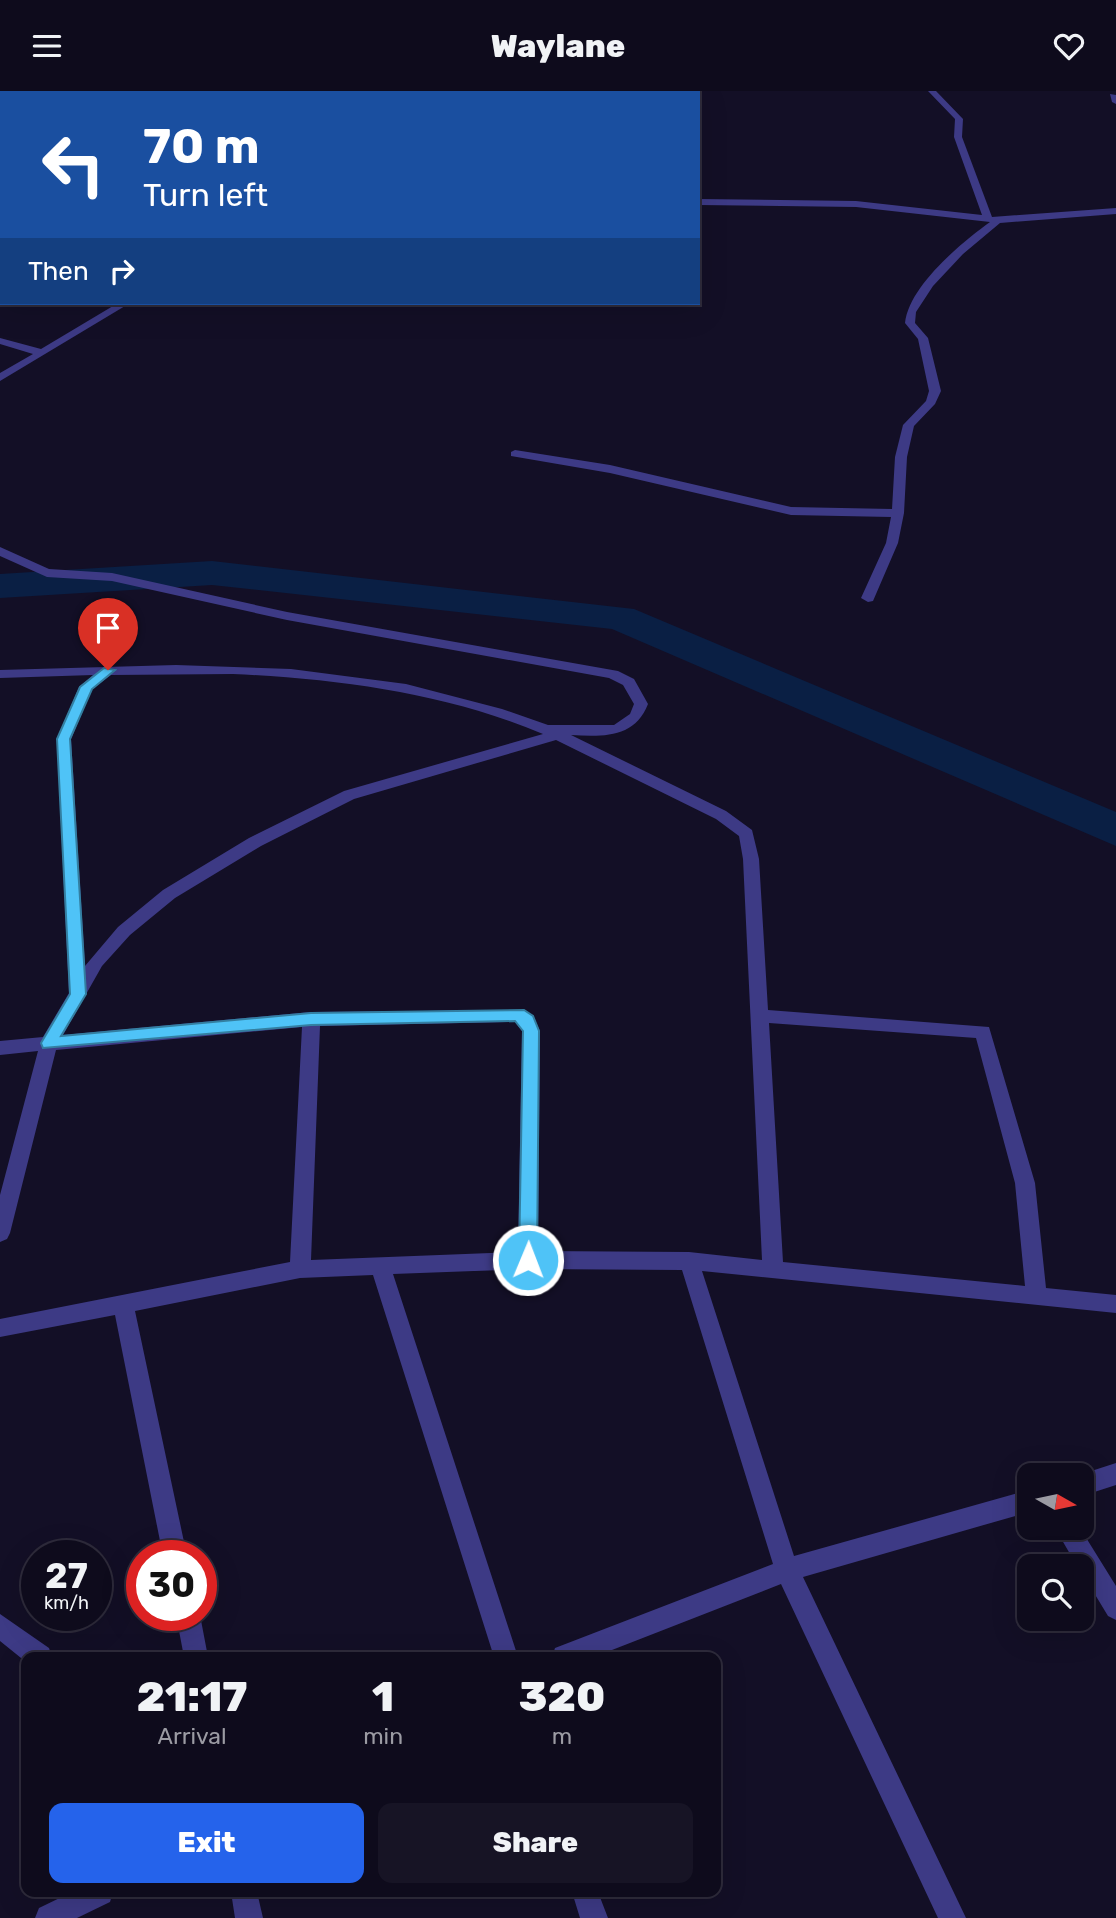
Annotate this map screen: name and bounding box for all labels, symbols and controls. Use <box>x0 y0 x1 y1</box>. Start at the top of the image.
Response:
icon: menu <box>28 27 66 65</box>
text: Waylane <box>491 27 625 65</box>
icon: heart <box>1050 27 1088 65</box>
text: 70 m <box>143 117 260 175</box>
icon: left <box>28 119 119 210</box>
text: Turn left <box>143 176 268 214</box>
icon: right <box>103 252 141 290</box>
text: Then <box>28 256 89 287</box>
pin <box>78 598 138 670</box>
icon: arrive <box>89 609 127 647</box>
position arrow <box>491 1223 565 1297</box>
north arrow <box>1017 1463 1094 1540</box>
map controls <box>1017 1463 1094 1631</box>
speed limit sign: 30 <box>126 1540 217 1631</box>
button: search <box>1017 1554 1094 1631</box>
text: 27 <box>45 1555 88 1597</box>
text: km/h <box>44 1592 89 1614</box>
text: 21:17 <box>137 1672 247 1722</box>
text: 1 <box>372 1672 394 1722</box>
text: 320 <box>519 1672 605 1722</box>
text: Arrival <box>158 1722 227 1750</box>
text: min <box>363 1722 403 1750</box>
text: m <box>552 1722 572 1750</box>
button: Exit <box>49 1803 364 1883</box>
button: Share <box>378 1803 693 1883</box>

